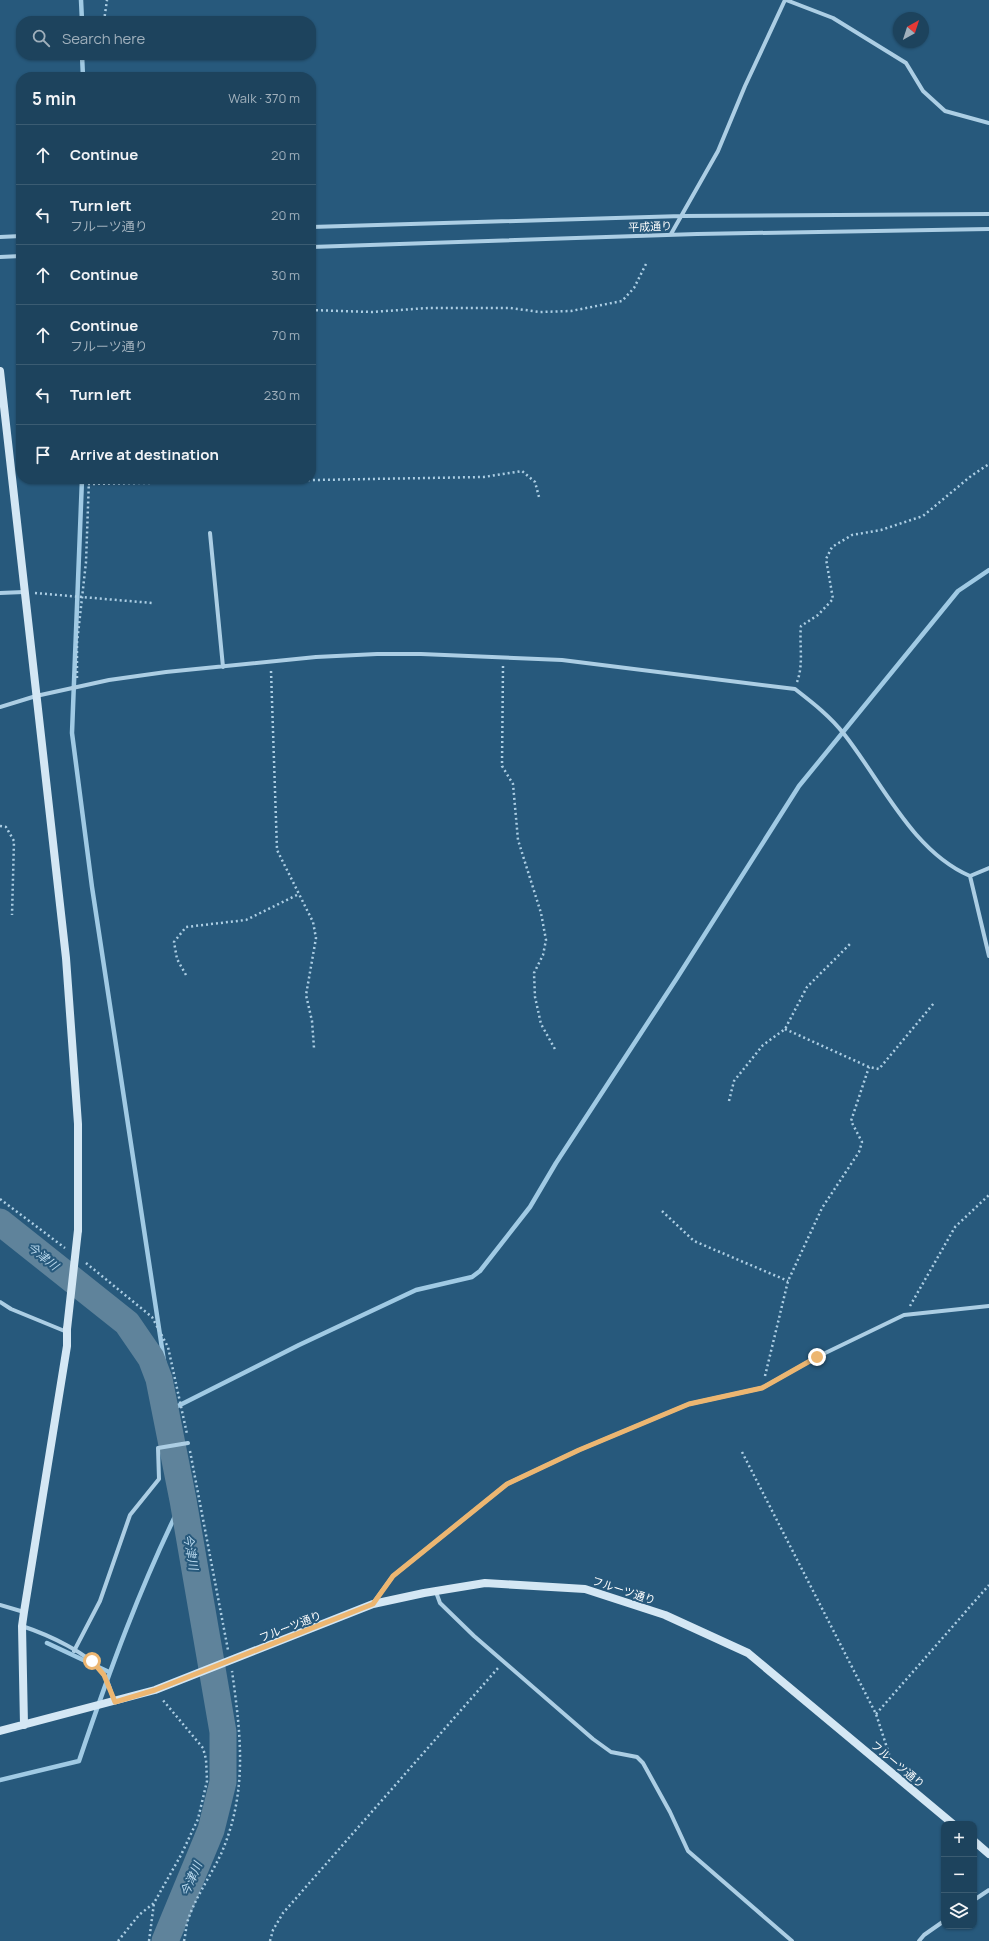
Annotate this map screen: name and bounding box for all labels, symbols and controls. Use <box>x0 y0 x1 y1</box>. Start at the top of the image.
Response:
north arrow <box>893 12 929 48</box>
search box <box>16 16 316 60</box>
icon: search <box>30 27 52 49</box>
text: Search here <box>62 28 145 49</box>
text: 5 min <box>32 87 76 110</box>
text: Walk · 370 m <box>228 89 300 107</box>
icon: ahead <box>32 144 54 166</box>
text: Continue <box>70 144 138 165</box>
text: 20 m <box>271 146 300 164</box>
text: Turn left <box>70 195 132 216</box>
icon: left <box>32 204 54 226</box>
text: 20 m <box>271 206 300 224</box>
text: フルーツ通り <box>70 217 148 235</box>
street label: 平成通り <box>628 218 672 234</box>
icon: ahead <box>32 264 54 286</box>
text: Continue <box>70 264 138 285</box>
text: 30 m <box>271 266 300 284</box>
text: Continue <box>70 315 138 336</box>
icon: ahead <box>32 324 54 346</box>
text: 70 m <box>272 326 300 344</box>
text: フルーツ通り <box>70 337 148 355</box>
icon: left <box>32 384 54 406</box>
text: Turn left <box>70 384 132 405</box>
text: 230 m <box>264 386 300 404</box>
icon: arrive <box>32 444 54 466</box>
text: Arrive at destination <box>70 444 219 465</box>
water label: 今津川 <box>24 1238 64 1275</box>
route end <box>808 1348 826 1366</box>
water label: 今津川 <box>180 1533 203 1573</box>
street label: フルーツ通り <box>590 1573 658 1607</box>
street label: フルーツ通り <box>257 1607 323 1645</box>
route start <box>83 1652 101 1670</box>
street label: フルーツ通り <box>868 1737 928 1791</box>
map controls <box>941 1821 977 1929</box>
button: + <box>941 1821 977 1857</box>
water label: 今津川 <box>176 1857 207 1899</box>
button: − <box>941 1857 977 1893</box>
button: layers <box>941 1893 977 1929</box>

